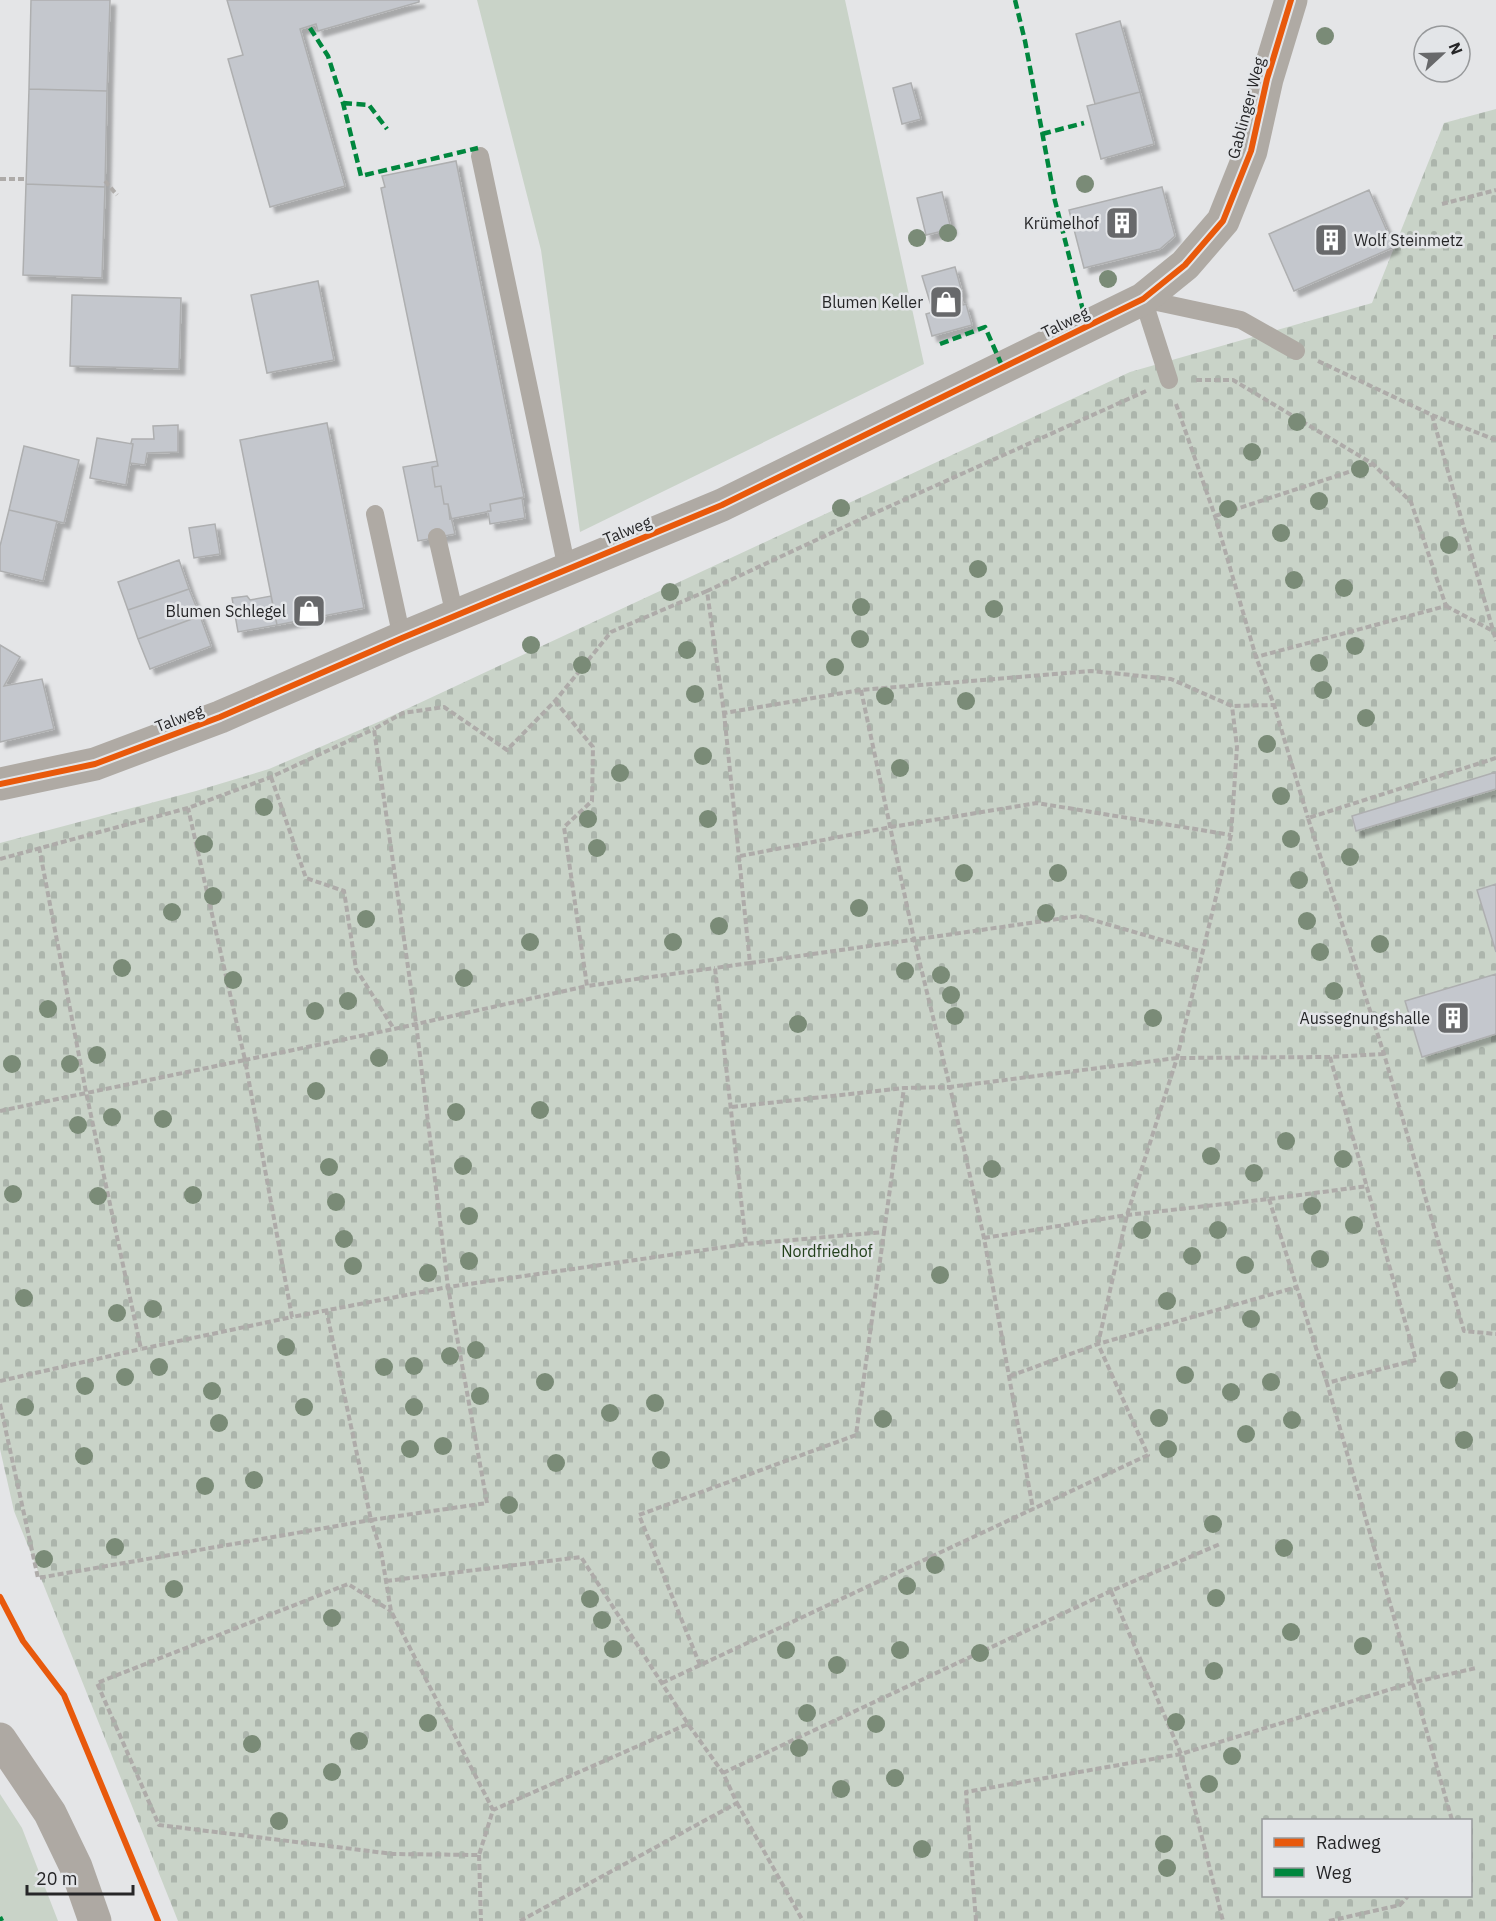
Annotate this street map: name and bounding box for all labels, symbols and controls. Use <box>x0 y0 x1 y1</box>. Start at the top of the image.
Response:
north arrow <box>1412 24 1472 84</box>
text: N <box>1444 39 1467 58</box>
street label: Gablinger Weg <box>1223 54 1269 161</box>
building icon: Krümelhof <box>1104 205 1140 241</box>
place label: Krümelhof <box>1024 213 1099 233</box>
building icon: Wolf Steinmetz <box>1313 222 1349 258</box>
place label: Wolf Steinmetz <box>1354 230 1463 250</box>
shop icon: Blumen Keller <box>928 284 964 320</box>
place label: Blumen Keller <box>822 292 923 312</box>
street label: Talweg <box>1038 302 1092 342</box>
street label: Talweg <box>600 511 655 549</box>
shop icon: Blumen Schlegel <box>291 593 327 629</box>
place label: Blumen Schlegel <box>165 601 286 621</box>
street label: Talweg <box>152 699 207 736</box>
building icon: Aussegnungshalle <box>1435 1000 1471 1036</box>
place label: Aussegnungshalle <box>1299 1008 1430 1028</box>
park label: Nordfriedhof <box>781 1241 873 1261</box>
legend <box>1262 1819 1472 1897</box>
text: Radweg <box>1316 1831 1381 1854</box>
scale bar <box>27 1858 134 1896</box>
text: Weg <box>1316 1861 1352 1884</box>
text: 20 m <box>36 1867 78 1890</box>

